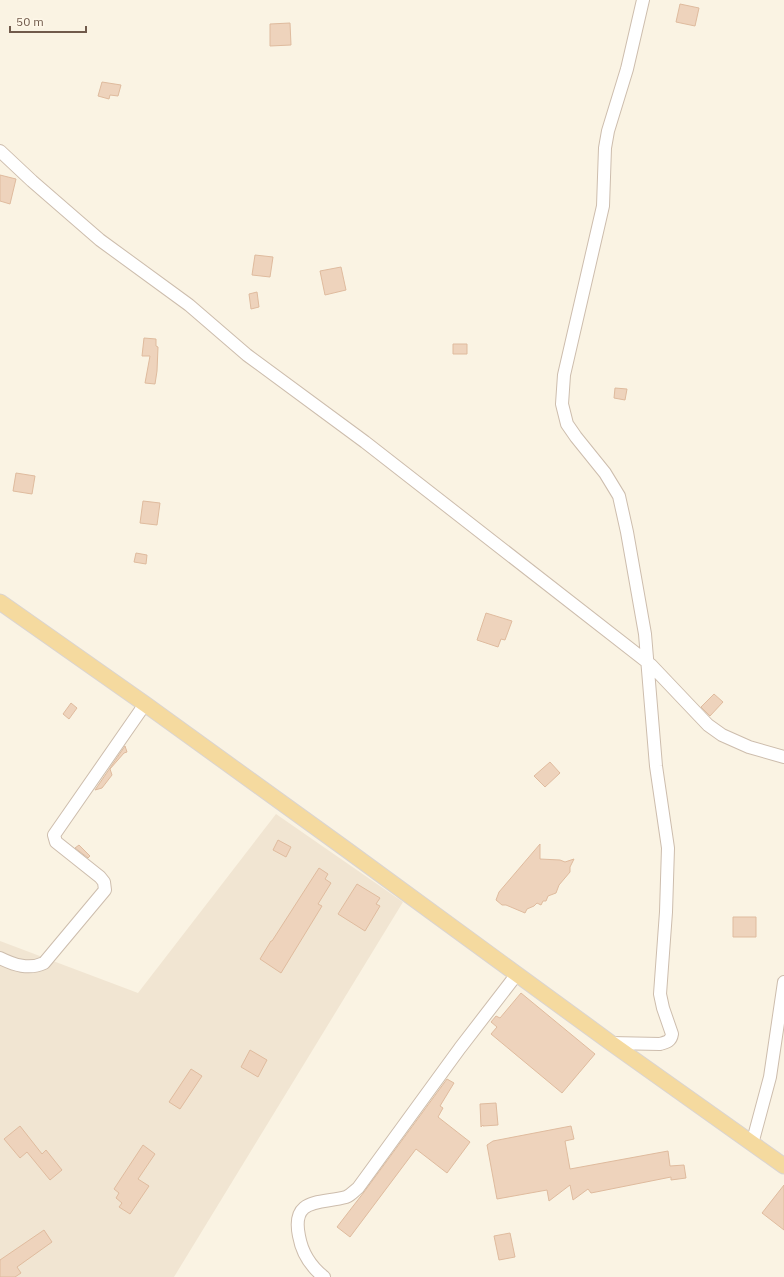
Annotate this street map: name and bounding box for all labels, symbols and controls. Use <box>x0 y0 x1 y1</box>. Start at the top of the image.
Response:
scale bar <box>10 8 86 34</box>
text: 50 m <box>16 14 44 29</box>

